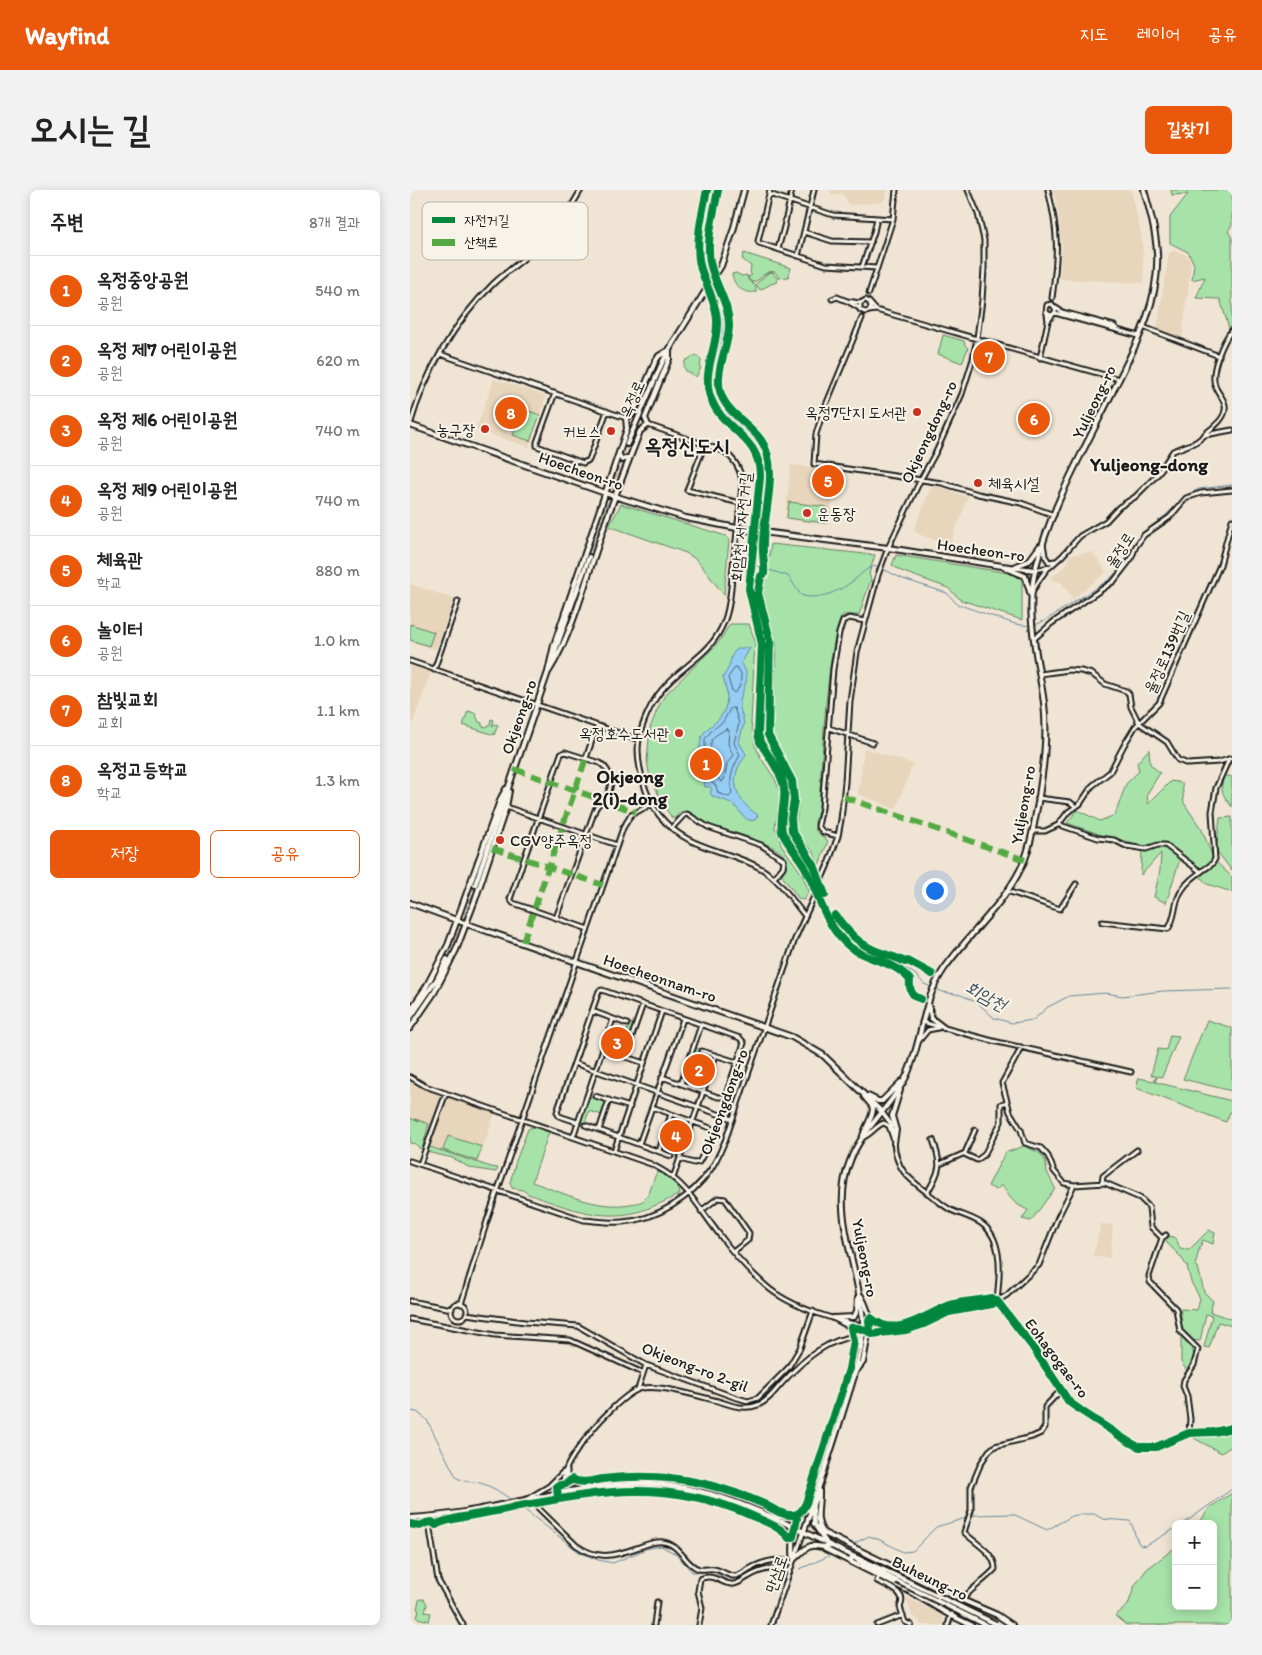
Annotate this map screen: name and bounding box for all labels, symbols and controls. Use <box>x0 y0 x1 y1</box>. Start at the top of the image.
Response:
text: Wayfind <box>25 21 109 50</box>
text: 지도 <box>1080 23 1109 45</box>
text: 레이어 <box>1137 23 1180 45</box>
text: 공유 <box>1208 23 1237 45</box>
button: 길찾기 <box>1145 106 1232 154</box>
text: 오시는 길 <box>30 108 151 150</box>
legend <box>422 202 588 260</box>
text: 주변 <box>50 209 84 234</box>
text: 자전거길 <box>464 212 510 229</box>
text: 8개 결과 <box>309 213 360 232</box>
text: 산책로 <box>464 234 498 251</box>
text: 옥정중앙공원 <box>97 268 189 291</box>
text: 1 <box>62 281 70 300</box>
text: 540 m <box>315 281 360 300</box>
text: 공원 <box>97 293 123 312</box>
text: 옥정 제7 어린이공원 <box>97 338 237 361</box>
pin: 7 <box>973 338 1005 376</box>
text: 2 <box>62 351 70 370</box>
text: 620 m <box>316 351 360 370</box>
street label: Yuljeong-ro <box>1068 362 1120 442</box>
text: 공원 <box>97 363 123 382</box>
street label: 옥정로 <box>615 377 649 421</box>
street label: Okjeongdong-ro <box>897 377 961 487</box>
pin: 8 <box>495 394 527 432</box>
pin: 6 <box>1018 400 1050 438</box>
place label: 옥정7단지 도서관 <box>805 403 907 422</box>
marker: 옥정7단지 도서관 <box>911 406 923 418</box>
text: 옥정 제6 어린이공원 <box>97 408 238 431</box>
place label: 농구장 <box>436 420 475 439</box>
text: 3 <box>62 421 70 440</box>
text: 740 m <box>316 421 360 440</box>
place label: 커브스 <box>562 422 601 441</box>
marker: 농구장 <box>479 423 491 435</box>
marker: 커브스 <box>605 425 617 437</box>
text: 공원 <box>97 433 123 452</box>
district label: 옥정신도시 <box>645 433 729 458</box>
street label: Hoecheon-ro <box>536 448 626 494</box>
district label: Yuljeong-dong <box>1089 453 1209 476</box>
pin: 5 <box>812 462 844 500</box>
street label: 회암천 서 자전거길 <box>727 471 755 583</box>
place label: 체육시설 <box>988 474 1040 493</box>
marker: 체육시설 <box>972 477 984 489</box>
text: 옥정 제9 어린이공원 <box>97 478 238 501</box>
text: 4 <box>61 491 71 510</box>
text: 740 m <box>316 491 360 510</box>
text: 공원 <box>97 503 123 522</box>
place label: 운동장 <box>817 504 856 523</box>
marker: 운동장 <box>801 507 813 519</box>
street label: 율정로 <box>1102 529 1138 571</box>
street label: Hoecheon-ro <box>936 534 1026 566</box>
text: 체육관 <box>97 548 143 571</box>
text: 5 <box>62 561 70 580</box>
text: 880 m <box>316 561 360 580</box>
text: 학교 <box>97 573 123 592</box>
street label: 율정로139번길 <box>1140 607 1194 696</box>
text: 놀이터 <box>97 618 143 641</box>
text: 6 <box>62 631 70 650</box>
text: 1.0 km <box>314 631 360 650</box>
text: 공원 <box>97 643 123 662</box>
street label: Okjeong-ro <box>497 677 541 757</box>
text: 참빛교회 <box>97 688 158 711</box>
text: 7 <box>62 701 70 720</box>
text: 1.1 km <box>316 701 360 720</box>
text: 교회 <box>97 713 123 732</box>
place label: 옥정호수도서관 <box>579 724 669 743</box>
marker: 옥정호수도서관 <box>673 727 685 739</box>
pin: 1 <box>690 745 722 783</box>
text: 옥정고등학교 <box>97 758 189 781</box>
street label: Yuljeong-ro <box>1007 764 1039 846</box>
district label: Okjeong 2(i)-dong <box>593 765 669 810</box>
text: 8 <box>62 771 70 790</box>
text: 1.3 km <box>315 771 360 790</box>
text: 학교 <box>97 783 123 802</box>
button: 저장 <box>50 830 200 878</box>
button: 공유 <box>210 830 360 878</box>
place label: CGV양주옥정 <box>510 831 592 850</box>
marker: CGV양주옥정 <box>494 834 506 846</box>
your location <box>922 878 948 904</box>
street label: Hoecheonnam-ro <box>601 950 719 1006</box>
water label: 회암천 <box>962 976 1012 1017</box>
pin: 3 <box>601 1024 633 1062</box>
street label: Okjeongdong-ro <box>696 1046 752 1158</box>
pin: 2 <box>683 1051 715 1089</box>
pin: 4 <box>660 1117 692 1155</box>
street label: Yuljeong-ro <box>848 1217 882 1299</box>
street label: Eohagogae-ro <box>1021 1314 1093 1402</box>
street label: Okjeong-ro 2-gil <box>639 1338 751 1396</box>
map controls <box>1172 1520 1217 1610</box>
button: + <box>1172 1520 1217 1565</box>
street label: Buheung-ro <box>889 1551 971 1605</box>
street label: 만삼로 <box>761 1553 791 1595</box>
button: − <box>1172 1565 1217 1610</box>

